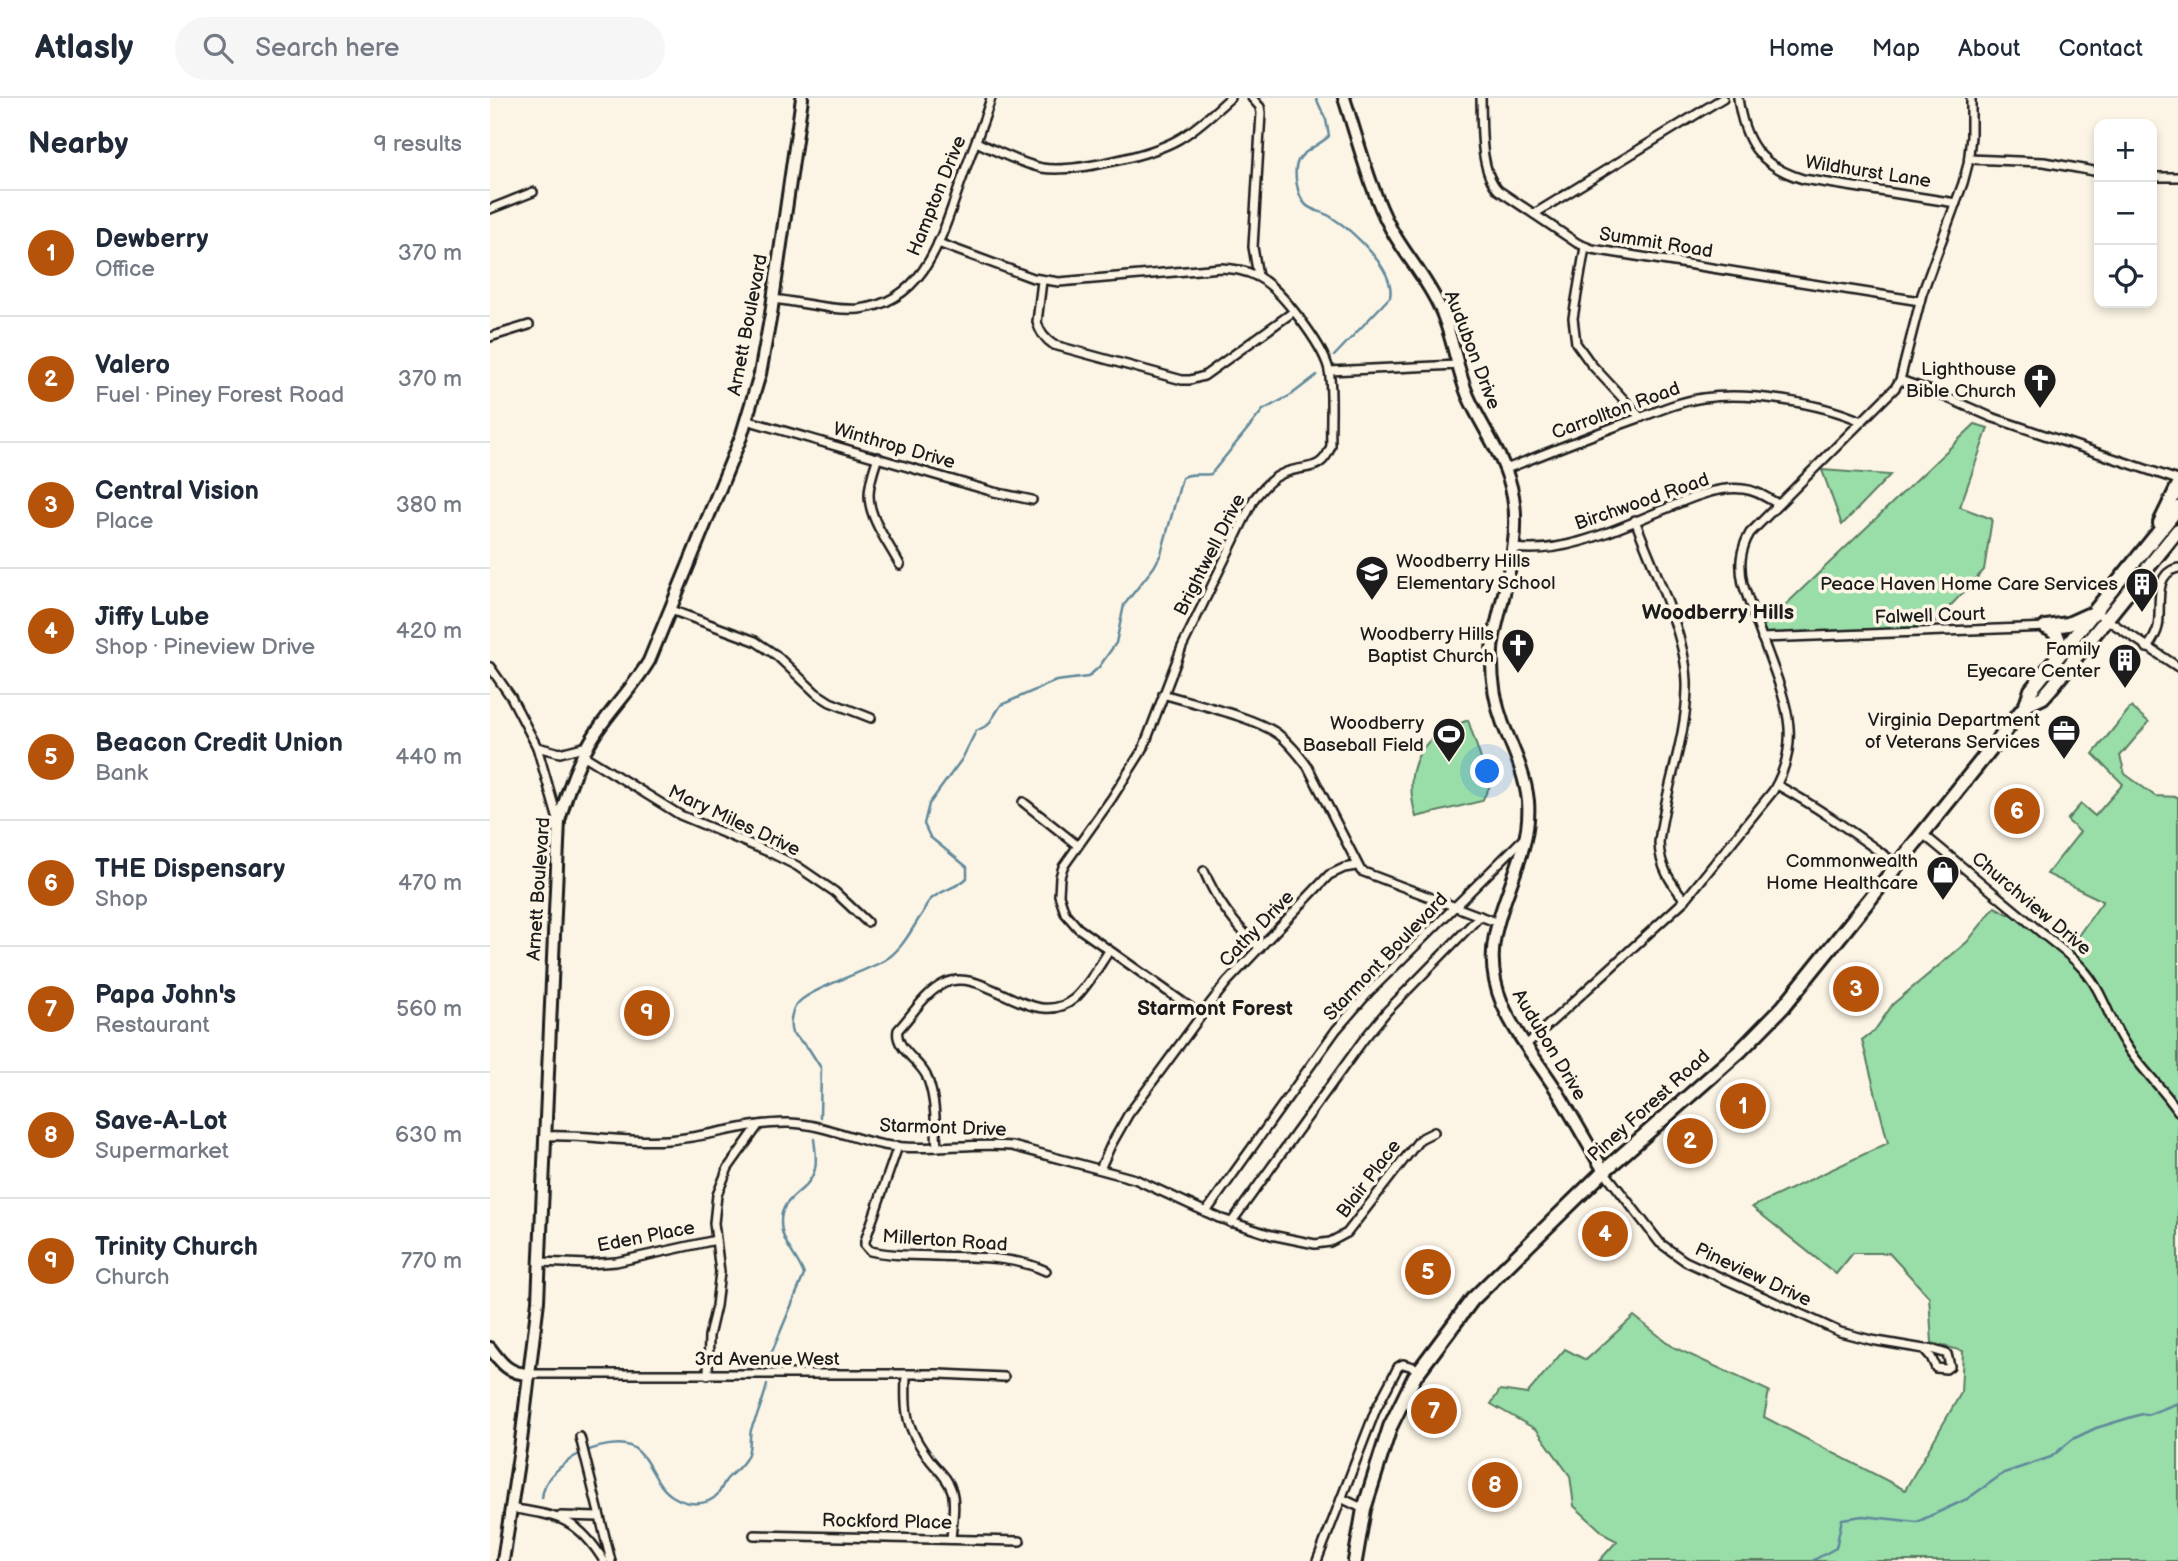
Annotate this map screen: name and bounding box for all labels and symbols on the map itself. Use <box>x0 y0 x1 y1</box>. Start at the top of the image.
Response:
street label: Hampton Drive <box>902 132 972 260</box>
street label: Wildhurst Lane <box>1803 151 1933 193</box>
street label: Summit Road <box>1597 223 1715 263</box>
street label: Arnett Boulevard <box>723 252 773 398</box>
street label: Audubon Drive <box>1439 287 1505 413</box>
place label: Lighthouse Bible Church <box>1906 358 2016 403</box>
church icon: Lighthouse Bible Church <box>2021 361 2059 410</box>
street label: Carrollton Road <box>1549 377 1683 445</box>
street label: Winthrop Drive <box>830 418 958 474</box>
street label: Birchwood Road <box>1572 468 1712 536</box>
street label: Brightwell Drive <box>1169 490 1251 620</box>
place label: Woodberry Hills Elementary School <box>1396 550 1555 595</box>
school or university icon: Woodberry Hills Elementary School <box>1353 553 1391 602</box>
building icon: Peace Haven Home Care Services <box>2123 565 2161 614</box>
place label: Peace Haven Home Care Services <box>1820 573 2118 596</box>
district label: Woodberry Hills <box>1642 600 1794 625</box>
street label: Falwell Court <box>1874 603 1986 629</box>
place label: Woodberry Hills Baptist Church <box>1360 623 1494 668</box>
church icon: Woodberry Hills Baptist Church <box>1499 626 1537 675</box>
place label: Family Eyecare Center <box>1966 638 2101 683</box>
building icon: Family Eyecare Center <box>2106 641 2144 690</box>
place label: Virginia Department of Veterans Services <box>1865 709 2040 754</box>
place label: Woodberry Baseball Field <box>1302 712 1424 757</box>
office icon: Virginia Department of Veterans Services <box>2045 712 2083 761</box>
sports icon: Woodberry Baseball Field <box>1430 715 1468 764</box>
your location <box>1470 754 1504 788</box>
street label: Mary Miles Drive <box>664 780 804 862</box>
pin: 6 <box>1994 785 2040 837</box>
street label: Arnett Boulevard <box>523 816 555 962</box>
street label: Churchview Drive <box>1967 847 2095 961</box>
place label: Commonwealth Home Healthcare <box>1766 850 1918 895</box>
shop icon: Commonwealth Home Healthcare <box>1924 853 1962 902</box>
street label: Cathy Drive <box>1215 886 1299 972</box>
street label: Starmont Boulevard <box>1319 888 1453 1026</box>
pin: 3 <box>1833 963 1879 1015</box>
street label: Audubon Drive <box>1507 985 1591 1105</box>
pin: 9 <box>624 987 670 1039</box>
district label: Starmont Forest <box>1137 996 1293 1021</box>
street label: Piney Forest Road <box>1583 1045 1715 1167</box>
pin: 1 <box>1720 1080 1766 1132</box>
street label: Starmont Drive <box>879 1114 1007 1142</box>
pin: 2 <box>1667 1115 1713 1167</box>
street label: Blair Place <box>1332 1135 1406 1223</box>
pin: 4 <box>1582 1208 1628 1260</box>
street label: Eden Place <box>595 1216 697 1258</box>
street label: Millerton Road <box>882 1225 1008 1257</box>
street label: Pineview Drive <box>1691 1238 1815 1312</box>
pin: 5 <box>1405 1246 1451 1298</box>
street label: 3rd Avenue West <box>694 1348 840 1371</box>
pin: 7 <box>1411 1385 1457 1437</box>
pin: 8 <box>1472 1459 1518 1511</box>
street label: Rockford Place <box>822 1509 952 1535</box>

